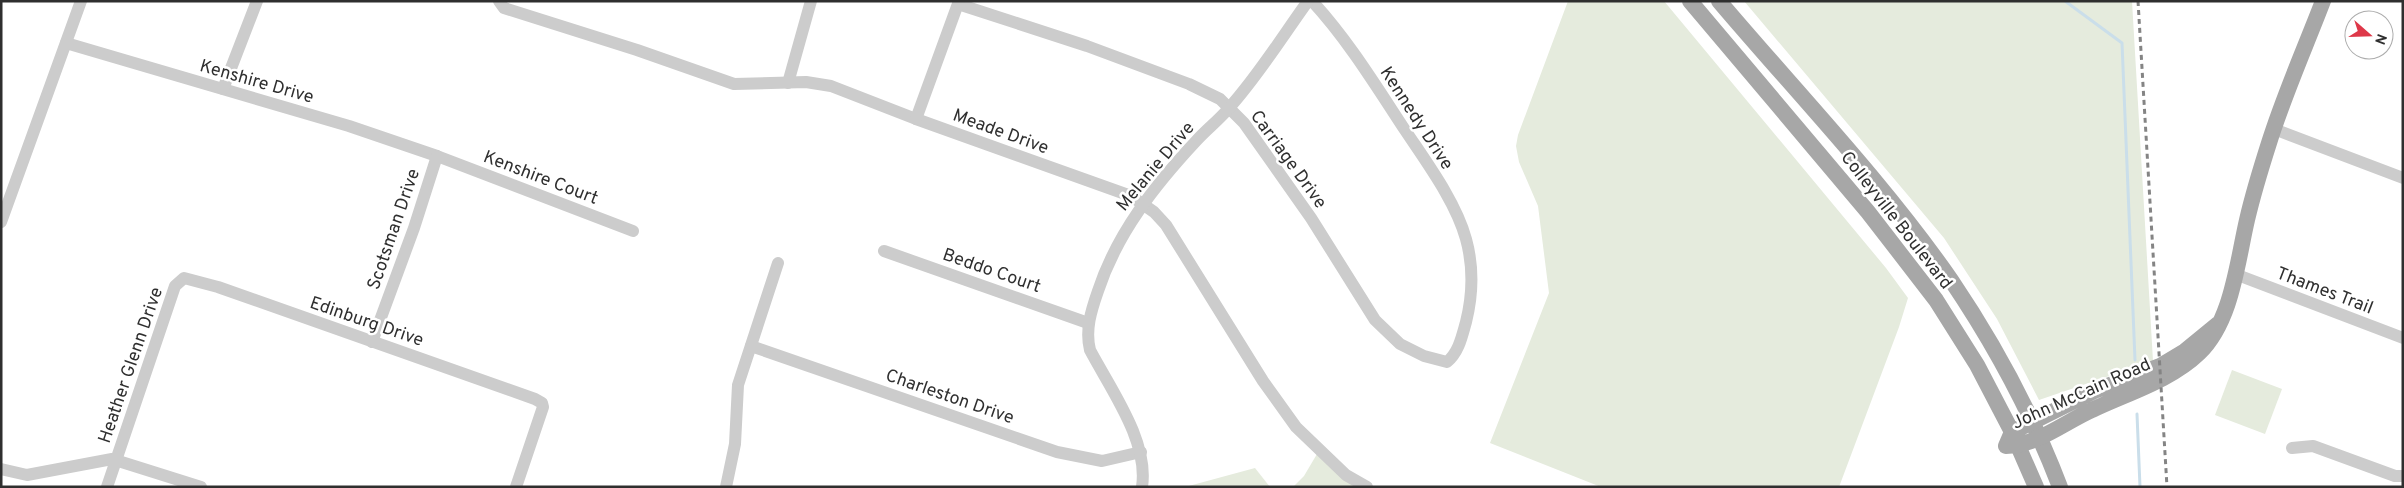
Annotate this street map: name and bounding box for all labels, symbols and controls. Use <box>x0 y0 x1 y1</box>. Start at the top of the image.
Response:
north arrow <box>2344 10 2394 60</box>
text: N <box>2370 31 2390 47</box>
street label: Kenshire Drive <box>197 55 316 110</box>
street label: Kennedy Drive <box>1374 63 1458 175</box>
street label: Meade Drive <box>949 104 1052 160</box>
street label: Carriage Drive <box>1244 106 1331 214</box>
street label: Melanie Drive <box>1112 117 1200 216</box>
street label: Kenshire Court <box>480 146 601 211</box>
street label: Colleyville Boulevard <box>1835 147 1957 295</box>
street label: Scotsman Drive <box>363 166 426 293</box>
street label: Beddo Court <box>939 244 1044 299</box>
street label: Thames Trail <box>2273 262 2376 320</box>
street label: Heather Glenn Drive <box>94 284 169 447</box>
street label: Edinburg Drive <box>307 292 426 353</box>
street label: John McCain Road <box>2009 353 2155 435</box>
street label: Charleston Drive <box>882 365 1017 430</box>

